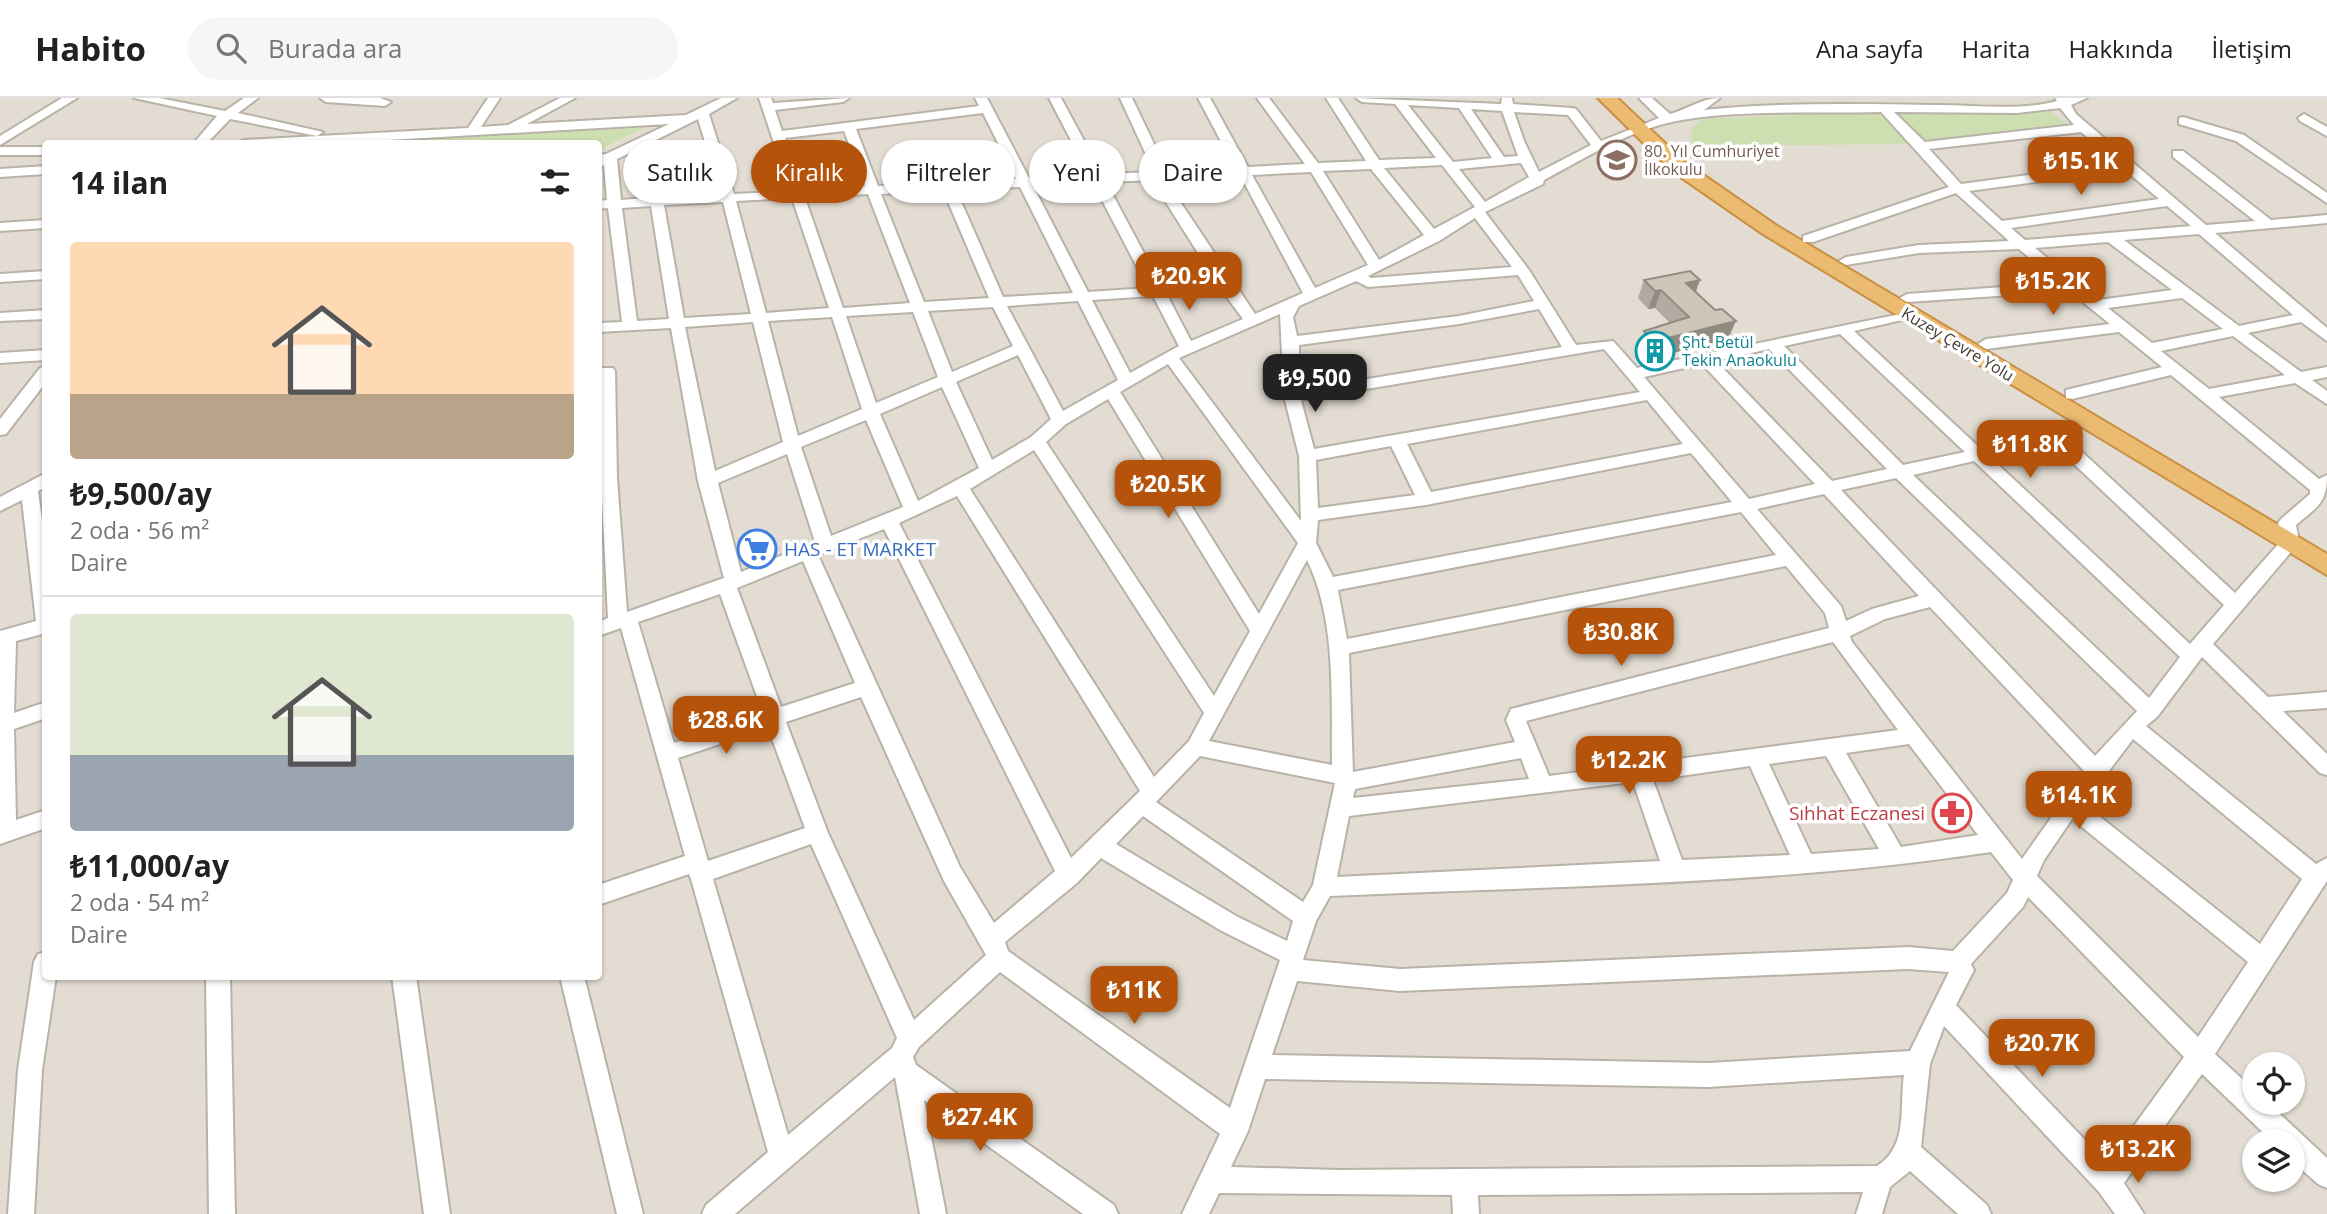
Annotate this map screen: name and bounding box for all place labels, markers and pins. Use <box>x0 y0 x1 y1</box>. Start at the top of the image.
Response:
pin: ₺15.1K <box>2024 138 2138 197</box>
school or university icon: 80. Yıl Cumhuriyet İlkokulu <box>1596 139 1638 181</box>
place label: 80. Yıl Cumhuriyet İlkokulu <box>1644 140 1780 180</box>
pin: ₺20.9K <box>1132 252 1246 312</box>
pin: ₺15.2K <box>1996 258 2110 317</box>
building icon: Şht. Betül Tekin Anaokulu <box>1634 330 1676 372</box>
place label: Şht. Betül Tekin Anaokulu <box>1682 331 1797 371</box>
pin: ₺9,500 <box>1258 354 1372 414</box>
pin: ₺11.8K <box>1973 420 2087 480</box>
pin: ₺20.5K <box>1111 460 1225 520</box>
supermarket icon: HAS - ET MARKET <box>736 528 778 570</box>
place label: HAS - ET MARKET <box>784 536 936 562</box>
pin: ₺30.8K <box>1564 608 1678 668</box>
pin: ₺28.6K <box>669 696 783 756</box>
pin: ₺12.2K <box>1572 736 1686 796</box>
pin: ₺14.1K <box>2022 772 2136 831</box>
pharmacy icon: Sıhhat Eczanesi <box>1931 792 1973 834</box>
place label: Sıhhat Eczanesi <box>1789 800 1925 826</box>
pin: ₺11K <box>1093 967 1175 1026</box>
pin: ₺20.7K <box>1985 1020 2099 1079</box>
pin: ₺27.4K <box>923 1094 1037 1153</box>
pin: ₺13.2K <box>2081 1126 2195 1185</box>

